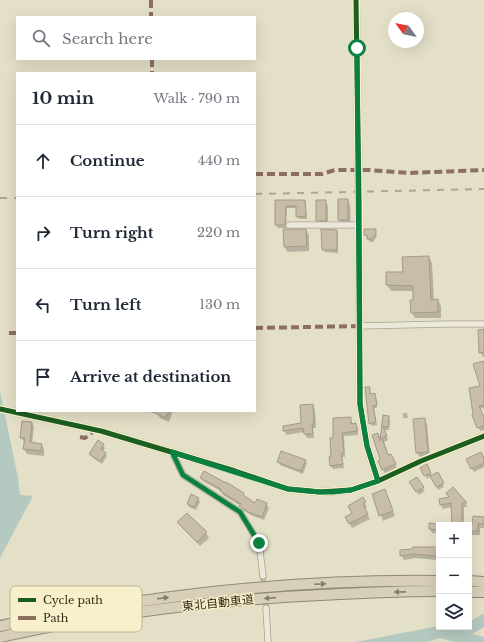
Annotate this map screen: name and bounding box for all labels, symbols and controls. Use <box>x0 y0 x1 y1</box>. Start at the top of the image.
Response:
north arrow <box>388 12 424 48</box>
search box <box>16 16 256 60</box>
icon: search <box>30 27 52 49</box>
text: Search here <box>62 29 153 48</box>
route start <box>348 39 366 57</box>
text: 10 min <box>32 88 94 109</box>
text: Walk · 790 m <box>154 90 240 107</box>
icon: ahead <box>32 150 54 172</box>
text: Continue <box>70 151 145 170</box>
text: 440 m <box>198 152 240 169</box>
icon: right <box>32 222 54 244</box>
text: Turn right <box>70 223 153 242</box>
text: 220 m <box>197 224 240 241</box>
icon: left <box>32 294 54 316</box>
text: Turn left <box>70 295 141 314</box>
text: 130 m <box>199 296 240 313</box>
icon: arrive <box>32 366 54 388</box>
text: Arrive at destination <box>70 367 231 386</box>
map controls <box>436 522 472 630</box>
button: + <box>436 522 472 558</box>
route end <box>250 534 268 552</box>
button: − <box>436 558 472 594</box>
one-way arrow <box>314 581 327 587</box>
legend <box>10 586 142 632</box>
one-way arrow <box>393 589 406 595</box>
street label: 東北自動車道 <box>181 591 255 614</box>
text: Cycle path <box>43 593 103 607</box>
one-way arrow <box>264 594 276 601</box>
button: layers <box>436 594 472 630</box>
one-way arrow <box>156 595 169 601</box>
text: Path <box>43 611 69 625</box>

